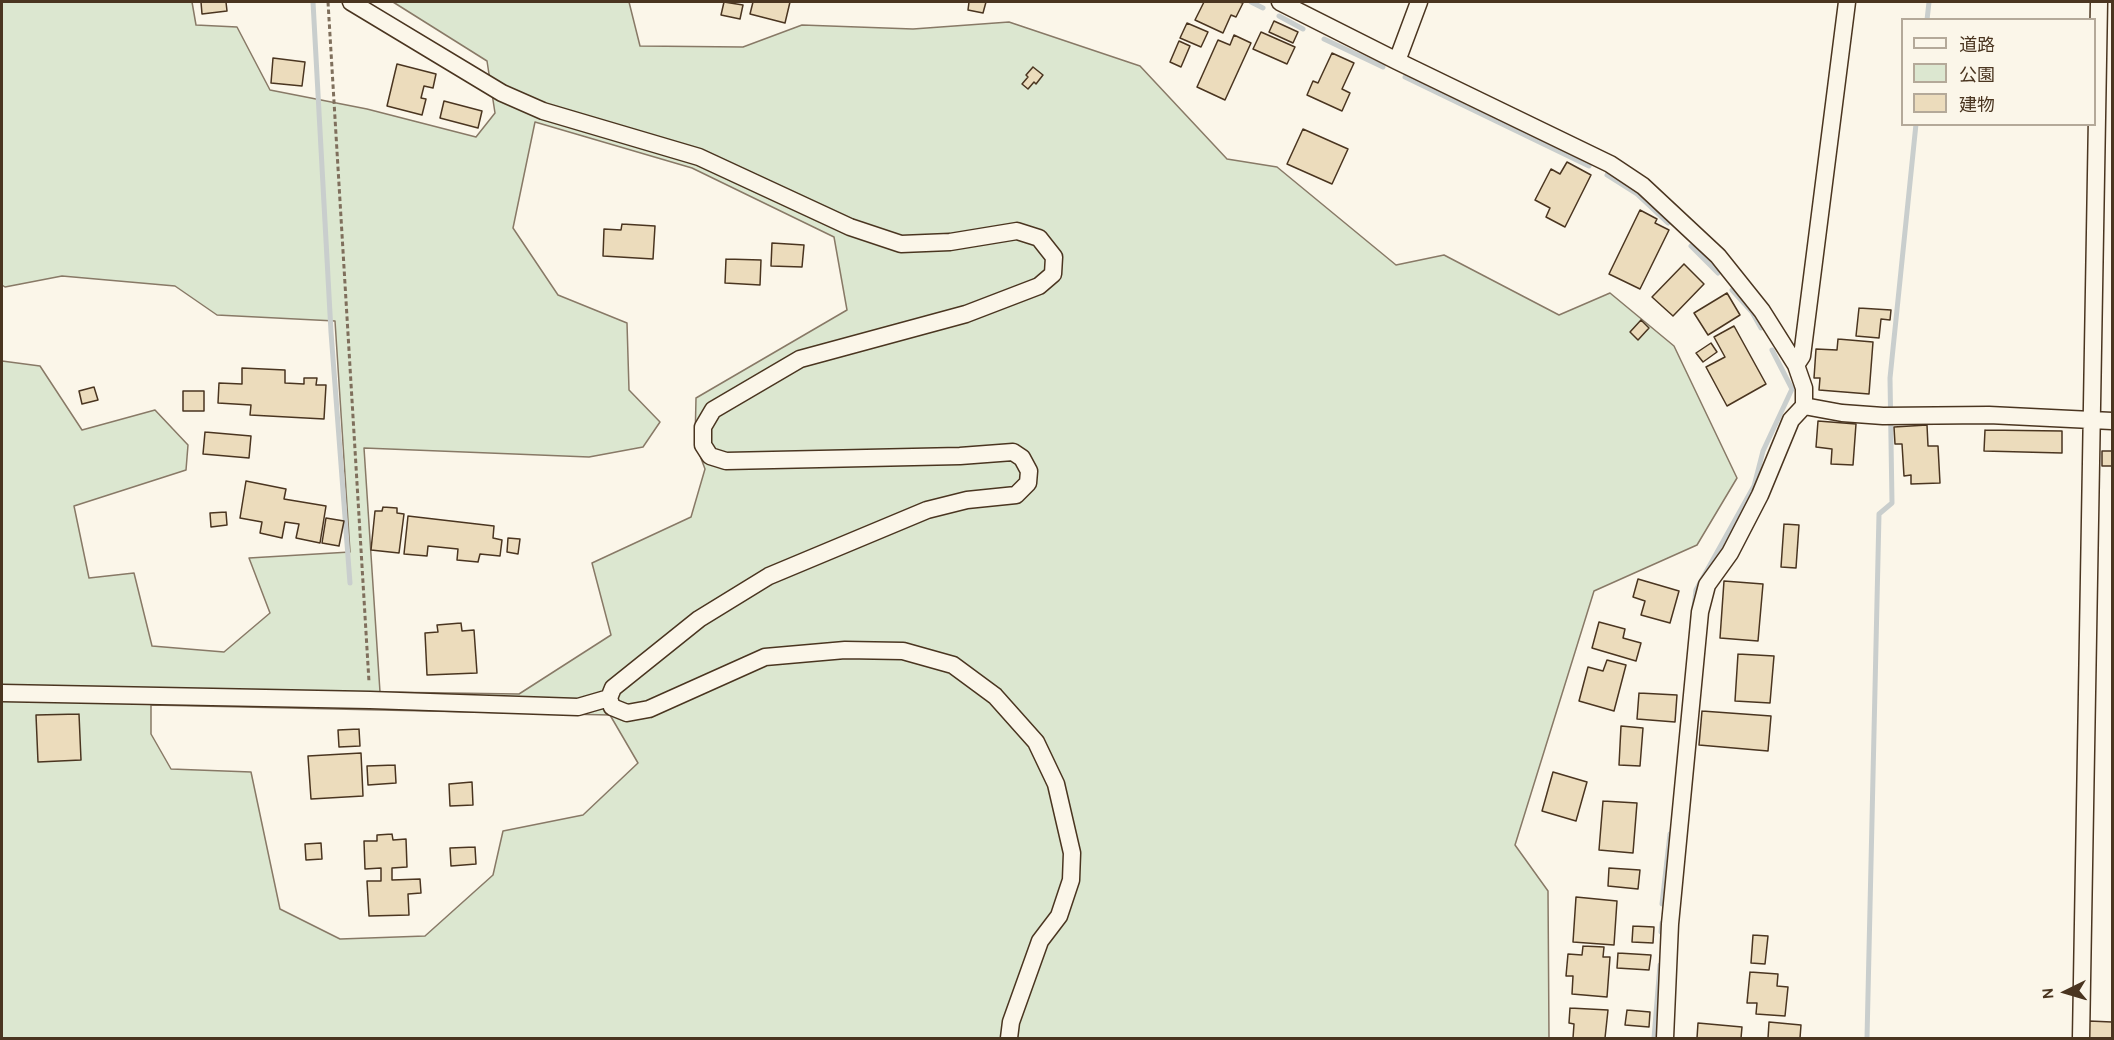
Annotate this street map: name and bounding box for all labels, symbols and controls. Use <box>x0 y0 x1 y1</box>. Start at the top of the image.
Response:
legend <box>1901 18 2096 126</box>
text: 道路 <box>1959 34 1995 56</box>
text: 公園 <box>1959 64 1995 86</box>
text: 建物 <box>1959 94 1995 116</box>
north arrow <box>2036 962 2096 1022</box>
text: N <box>2038 987 2058 1000</box>

